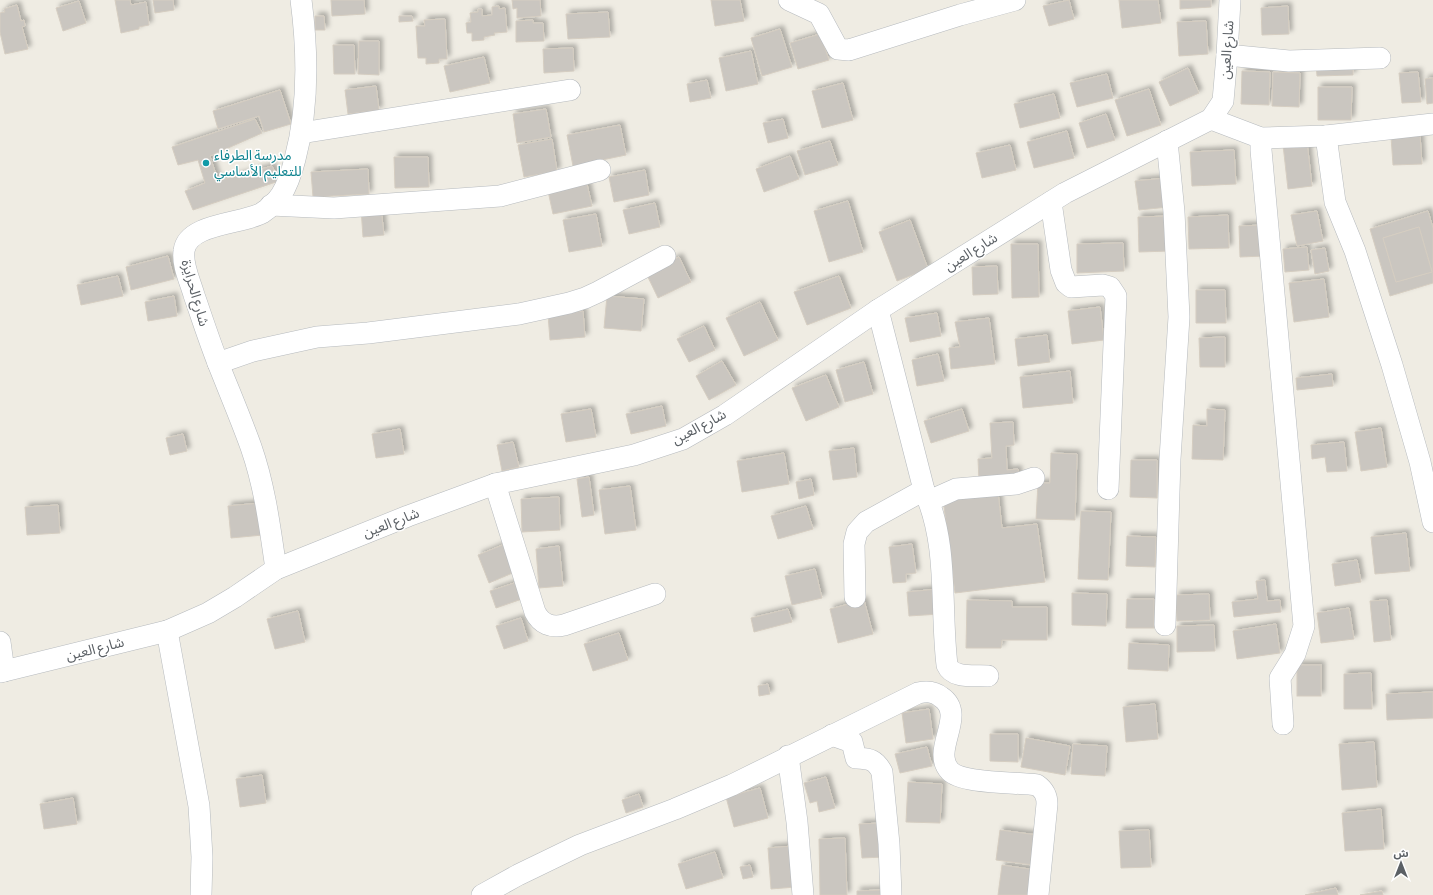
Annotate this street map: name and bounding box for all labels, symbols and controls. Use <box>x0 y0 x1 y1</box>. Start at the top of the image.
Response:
street label: شارع العين <box>1216 20 1240 80</box>
place label: مدرسة الطرفاء للتعليم الأساسي <box>214 147 302 182</box>
marker: مدرسة الطرفاء للتعليم الأساسي <box>201 158 211 168</box>
street label: شارع العين <box>941 229 1002 277</box>
street label: شارع الحرايزة <box>175 258 213 329</box>
street label: شارع العين <box>669 406 730 450</box>
street label: شارع العين <box>360 504 422 543</box>
street label: شارع العين <box>64 634 126 666</box>
north arrow <box>1381 843 1421 883</box>
text: ش <box>1393 847 1409 860</box>

